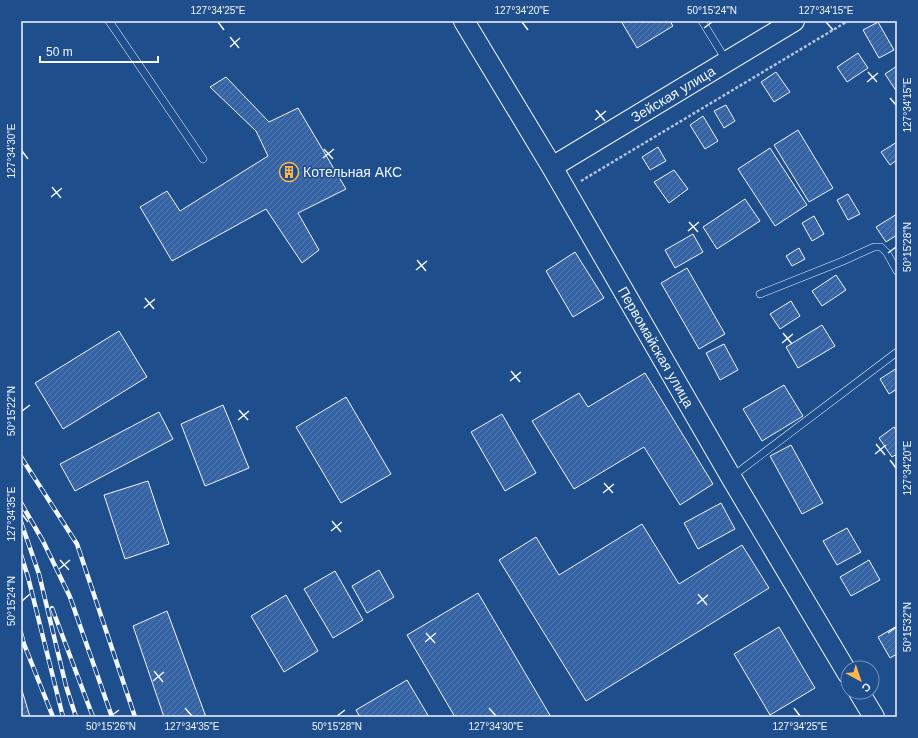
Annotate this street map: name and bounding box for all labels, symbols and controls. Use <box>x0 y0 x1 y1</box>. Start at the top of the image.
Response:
text: 127°34'25"E <box>190 5 246 16</box>
text: 127°34'20"E <box>494 5 550 16</box>
text: 50°15'24"N <box>687 5 737 16</box>
text: 127°34'15"E <box>798 5 854 16</box>
scale bar <box>40 38 158 64</box>
text: 50 m <box>46 45 73 59</box>
street label: Зейская улица <box>628 63 718 125</box>
text: 127°34'15"E <box>902 77 913 133</box>
text: 127°34'30"E <box>6 123 17 179</box>
building icon: Котельная АКС <box>278 161 300 183</box>
place label: Котельная АКС <box>303 164 402 180</box>
text: 50°15'28"N <box>902 222 913 272</box>
street label: Первомайская улица <box>615 284 697 411</box>
text: 50°15'22"N <box>6 386 17 436</box>
text: 127°34'20"E <box>902 440 913 496</box>
text: 127°34'35"E <box>6 486 17 542</box>
text: 50°15'24"N <box>6 576 17 626</box>
text: 50°15'32"N <box>902 602 913 652</box>
north arrow <box>840 660 880 700</box>
text: С <box>859 681 873 695</box>
text: 50°15'26"N <box>86 721 136 732</box>
text: 127°34'35"E <box>164 721 220 732</box>
text: 50°15'28"N <box>312 721 362 732</box>
text: 127°34'30"E <box>468 721 524 732</box>
text: 127°34'25"E <box>772 721 828 732</box>

